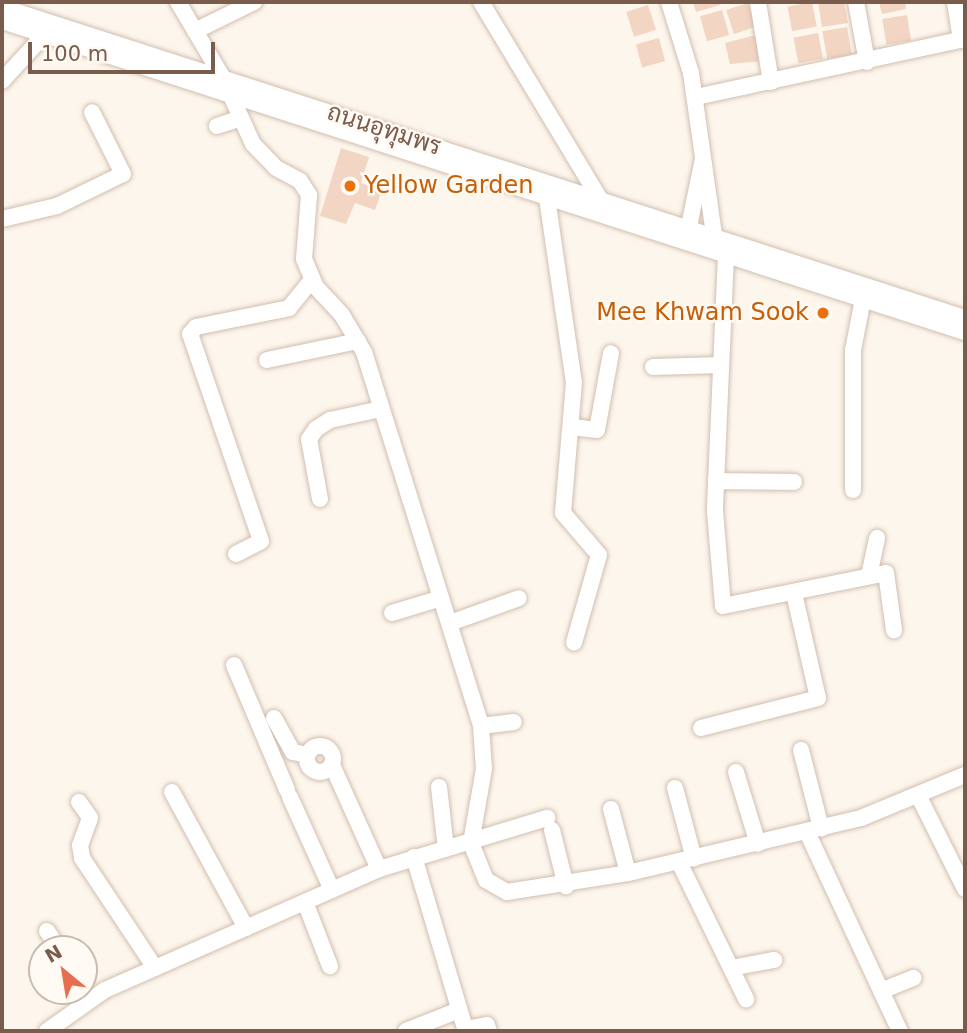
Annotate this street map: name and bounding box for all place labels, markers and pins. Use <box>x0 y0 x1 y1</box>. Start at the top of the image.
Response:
place label: Yellow Garden <box>364 172 533 200</box>
marker: Yellow Garden <box>342 178 358 194</box>
place label: Mee Khwam Sook <box>596 299 809 327</box>
marker: Mee Khwam Sook <box>815 305 831 321</box>

